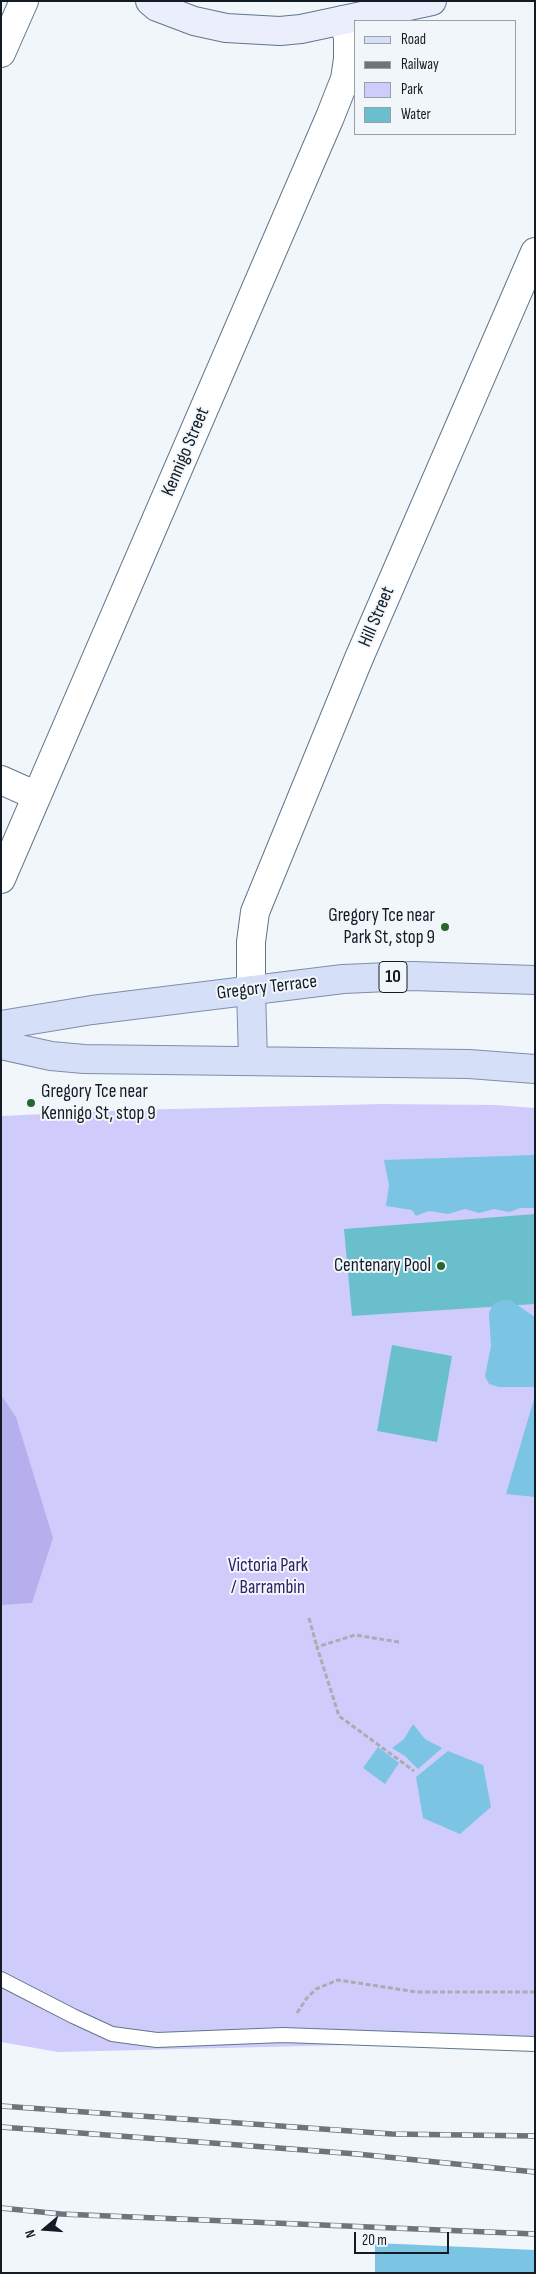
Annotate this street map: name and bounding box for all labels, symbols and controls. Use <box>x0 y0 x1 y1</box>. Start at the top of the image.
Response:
legend <box>354 20 516 135</box>
text: Road <box>401 30 426 49</box>
text: Railway <box>401 55 439 74</box>
text: Park <box>401 80 423 99</box>
text: Water <box>401 105 431 124</box>
street label: Kennigo Street <box>157 404 215 500</box>
street label: Hill Street <box>354 583 400 651</box>
place label: Gregory Tce near Park St, stop 9 <box>328 905 435 949</box>
marker: Gregory Tce near Park St, stop 9 <box>439 921 451 933</box>
road number: 10 <box>379 962 407 992</box>
street label: Gregory Terrace <box>216 971 318 1005</box>
place label: Gregory Tce near Kennigo St, stop 9 <box>41 1081 156 1125</box>
marker: Gregory Tce near Kennigo St, stop 9 <box>25 1097 37 1109</box>
place label: Centenary Pool <box>334 1255 431 1277</box>
marker: Centenary Pool <box>435 1260 447 1272</box>
park label: Victoria Park / Barrambin <box>228 1555 308 1599</box>
north arrow <box>20 2204 70 2254</box>
scale bar <box>356 2222 451 2254</box>
text: N <box>21 2228 40 2240</box>
text: 20 m <box>362 2231 387 2250</box>

